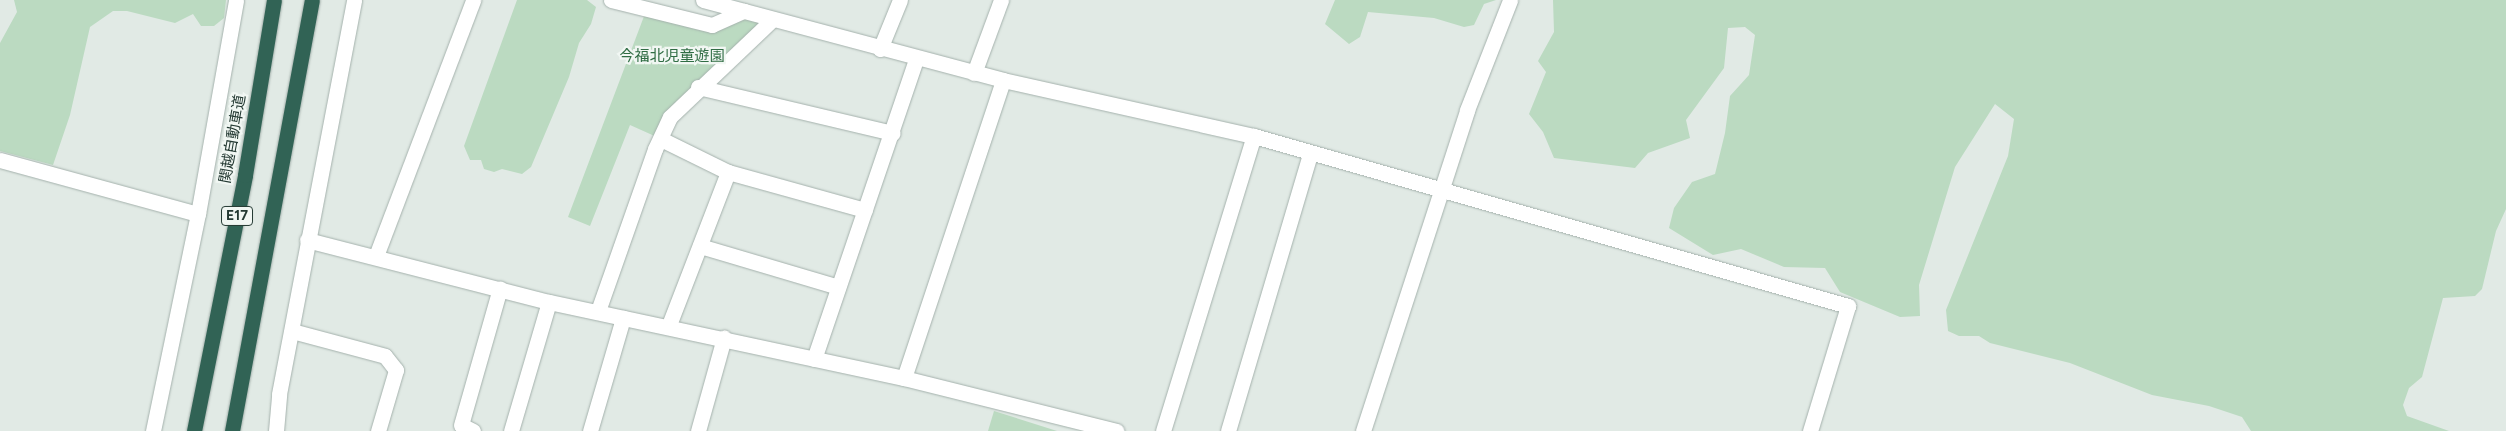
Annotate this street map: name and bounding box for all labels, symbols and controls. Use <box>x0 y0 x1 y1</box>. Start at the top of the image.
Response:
park label: 今福北児童遊園 <box>620 48 724 66</box>
street label: 関越自動車道 <box>216 93 250 185</box>
road number: E17 <box>221 205 253 228</box>

